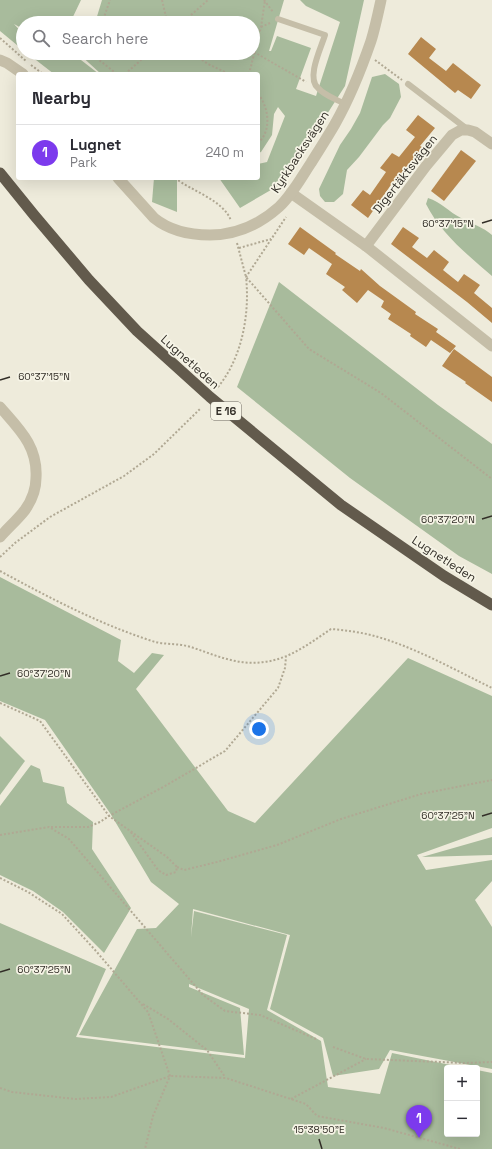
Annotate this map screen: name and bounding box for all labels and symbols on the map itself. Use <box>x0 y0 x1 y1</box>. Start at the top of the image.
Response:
street label: Kyrkbacksvägen <box>267 108 333 196</box>
street label: Digertäktsvägen <box>369 131 441 217</box>
text: 60°37'15"N <box>422 217 474 230</box>
street label: Lugnetleden <box>157 331 223 393</box>
text: 60°37'15"N <box>18 370 70 383</box>
road number: E 16 <box>211 402 241 420</box>
text: 60°37'20"N <box>421 513 475 526</box>
street label: Lugnetleden <box>409 532 479 586</box>
text: 60°37'20"N <box>17 667 71 680</box>
your location <box>249 719 269 739</box>
text: 60°37'25"N <box>421 809 475 822</box>
text: 60°37'25"N <box>17 963 71 976</box>
pin: 1 <box>406 1105 432 1138</box>
text: 15°38'50"E <box>293 1123 345 1136</box>

